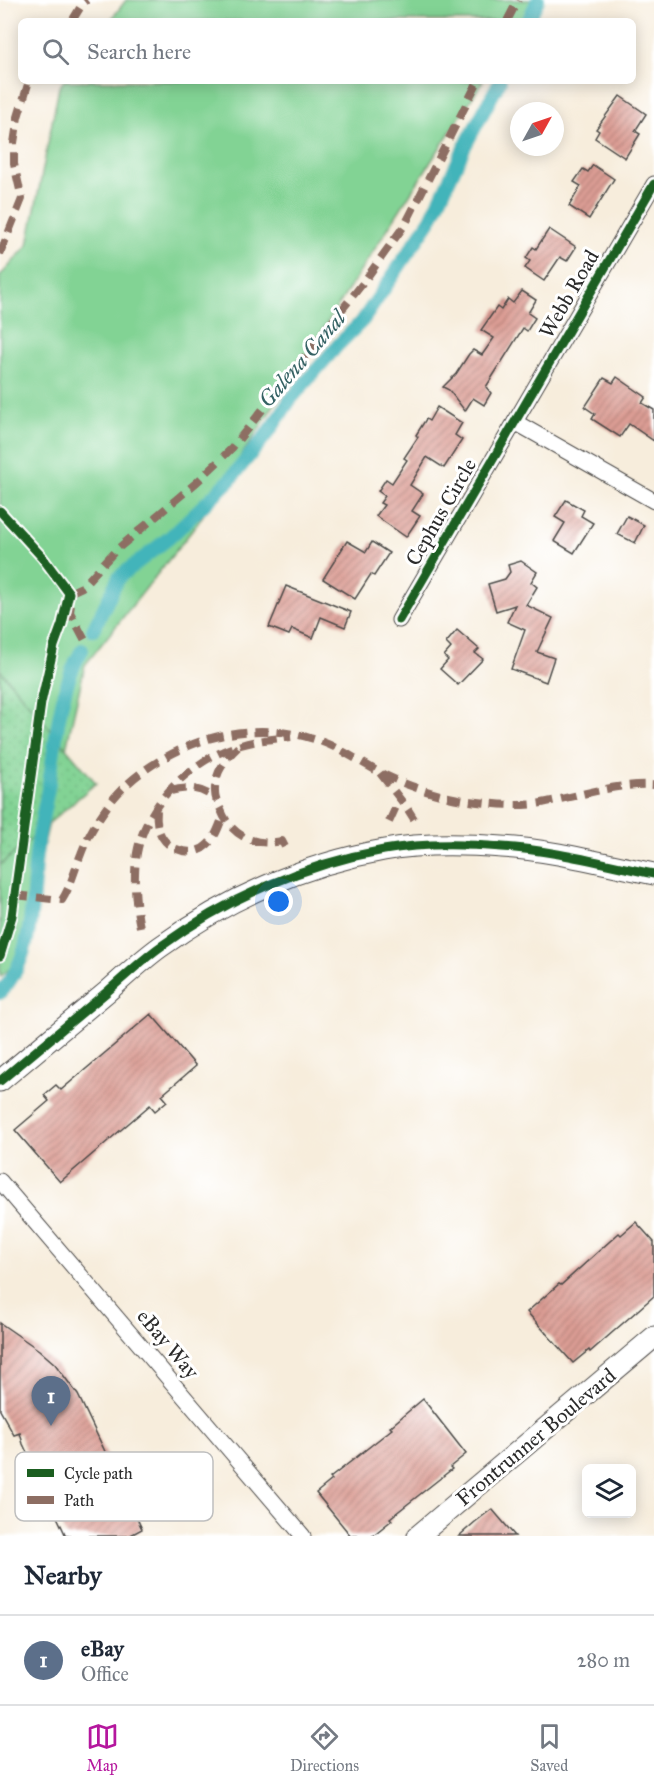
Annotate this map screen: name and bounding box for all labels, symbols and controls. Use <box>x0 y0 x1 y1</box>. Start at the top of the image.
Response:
search box <box>18 18 636 84</box>
icon: search <box>39 35 72 68</box>
text: Search here <box>87 38 191 65</box>
north arrow <box>510 102 564 156</box>
street label: Webb Road <box>533 245 605 343</box>
water label: Galena Canal <box>253 303 353 413</box>
street label: Cephus Circle <box>400 454 482 570</box>
your location <box>264 887 293 916</box>
street label: eBay Way <box>131 1304 205 1385</box>
street label: Frontrunner Boulevard <box>451 1362 622 1511</box>
pin: 1 <box>32 1376 70 1426</box>
legend <box>15 1452 213 1521</box>
text: Cycle path <box>64 1464 133 1483</box>
map controls <box>582 1464 636 1518</box>
button: layers <box>582 1464 636 1518</box>
text: Path <box>64 1491 94 1510</box>
text: Nearby <box>24 1559 102 1591</box>
text: eBay <box>81 1635 124 1662</box>
text: 1 <box>40 1648 47 1672</box>
text: 280 m <box>577 1648 630 1672</box>
text: Office <box>81 1662 129 1686</box>
tab: Map <box>86 1720 119 1775</box>
tab: Directions <box>290 1720 359 1775</box>
tab: Saved <box>530 1720 568 1775</box>

